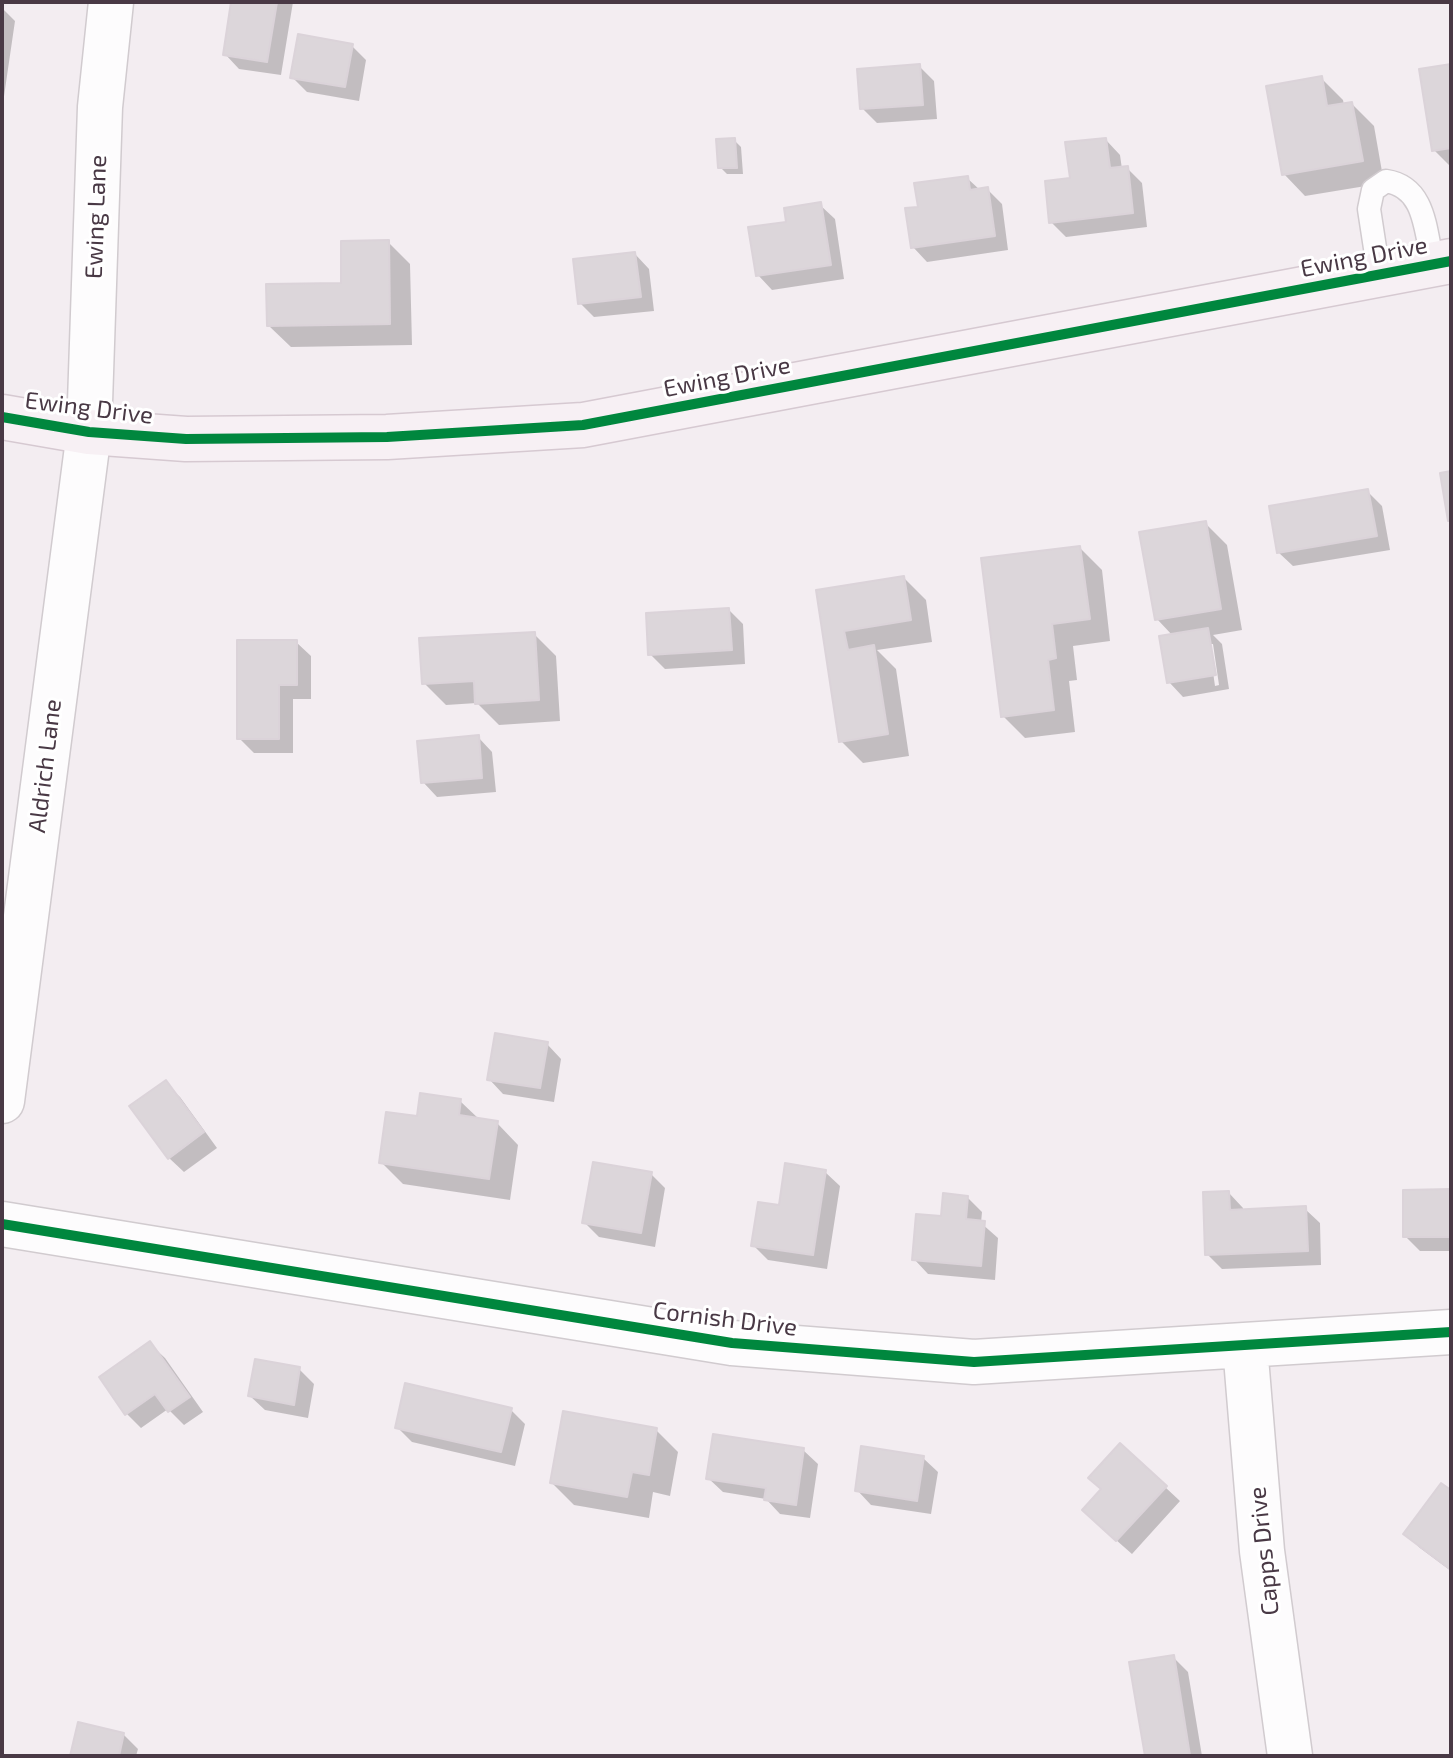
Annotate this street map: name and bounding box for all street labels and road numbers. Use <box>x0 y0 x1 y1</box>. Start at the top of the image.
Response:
street label: Ewing Lane <box>79 154 113 280</box>
street label: Ewing Drive <box>1298 231 1430 283</box>
street label: Ewing Drive <box>661 351 793 403</box>
street label: Ewing Drive <box>23 386 155 430</box>
street label: Aldrich Lane <box>22 697 68 835</box>
street label: Cornish Drive <box>651 1296 799 1342</box>
street label: Capps Drive <box>1243 1485 1285 1617</box>

